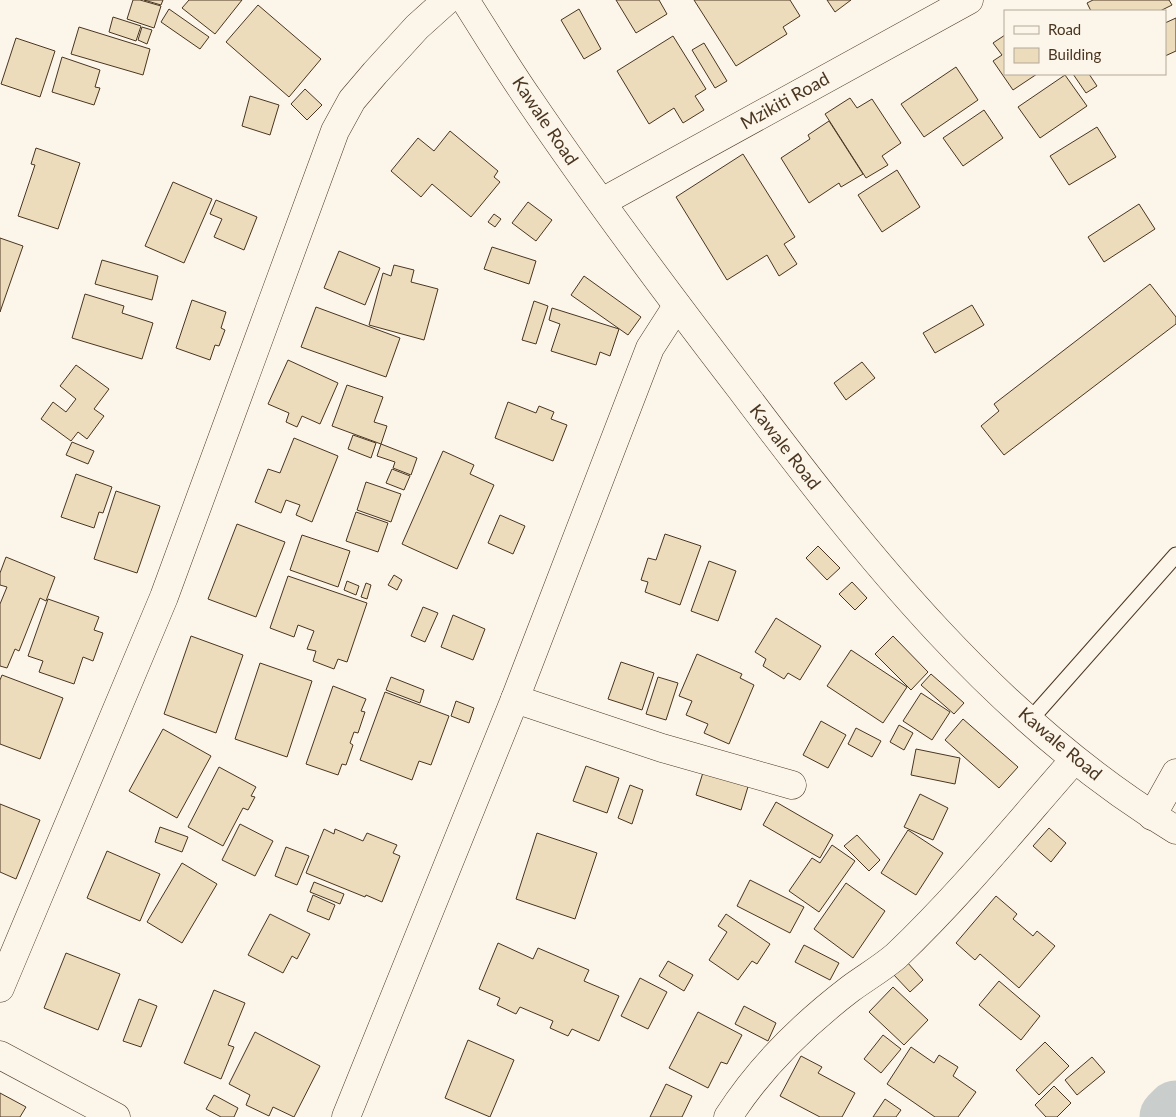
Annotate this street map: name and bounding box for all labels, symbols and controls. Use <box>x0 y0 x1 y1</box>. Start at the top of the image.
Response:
legend <box>1004 10 1166 75</box>
text: Road <box>1048 20 1081 38</box>
text: Building <box>1048 45 1101 63</box>
street label: Mzikiti Road <box>736 67 833 134</box>
street label: Kawale Road <box>508 72 583 169</box>
street label: Kawale Road <box>746 399 826 493</box>
street label: Kawale Road <box>1014 702 1107 784</box>

